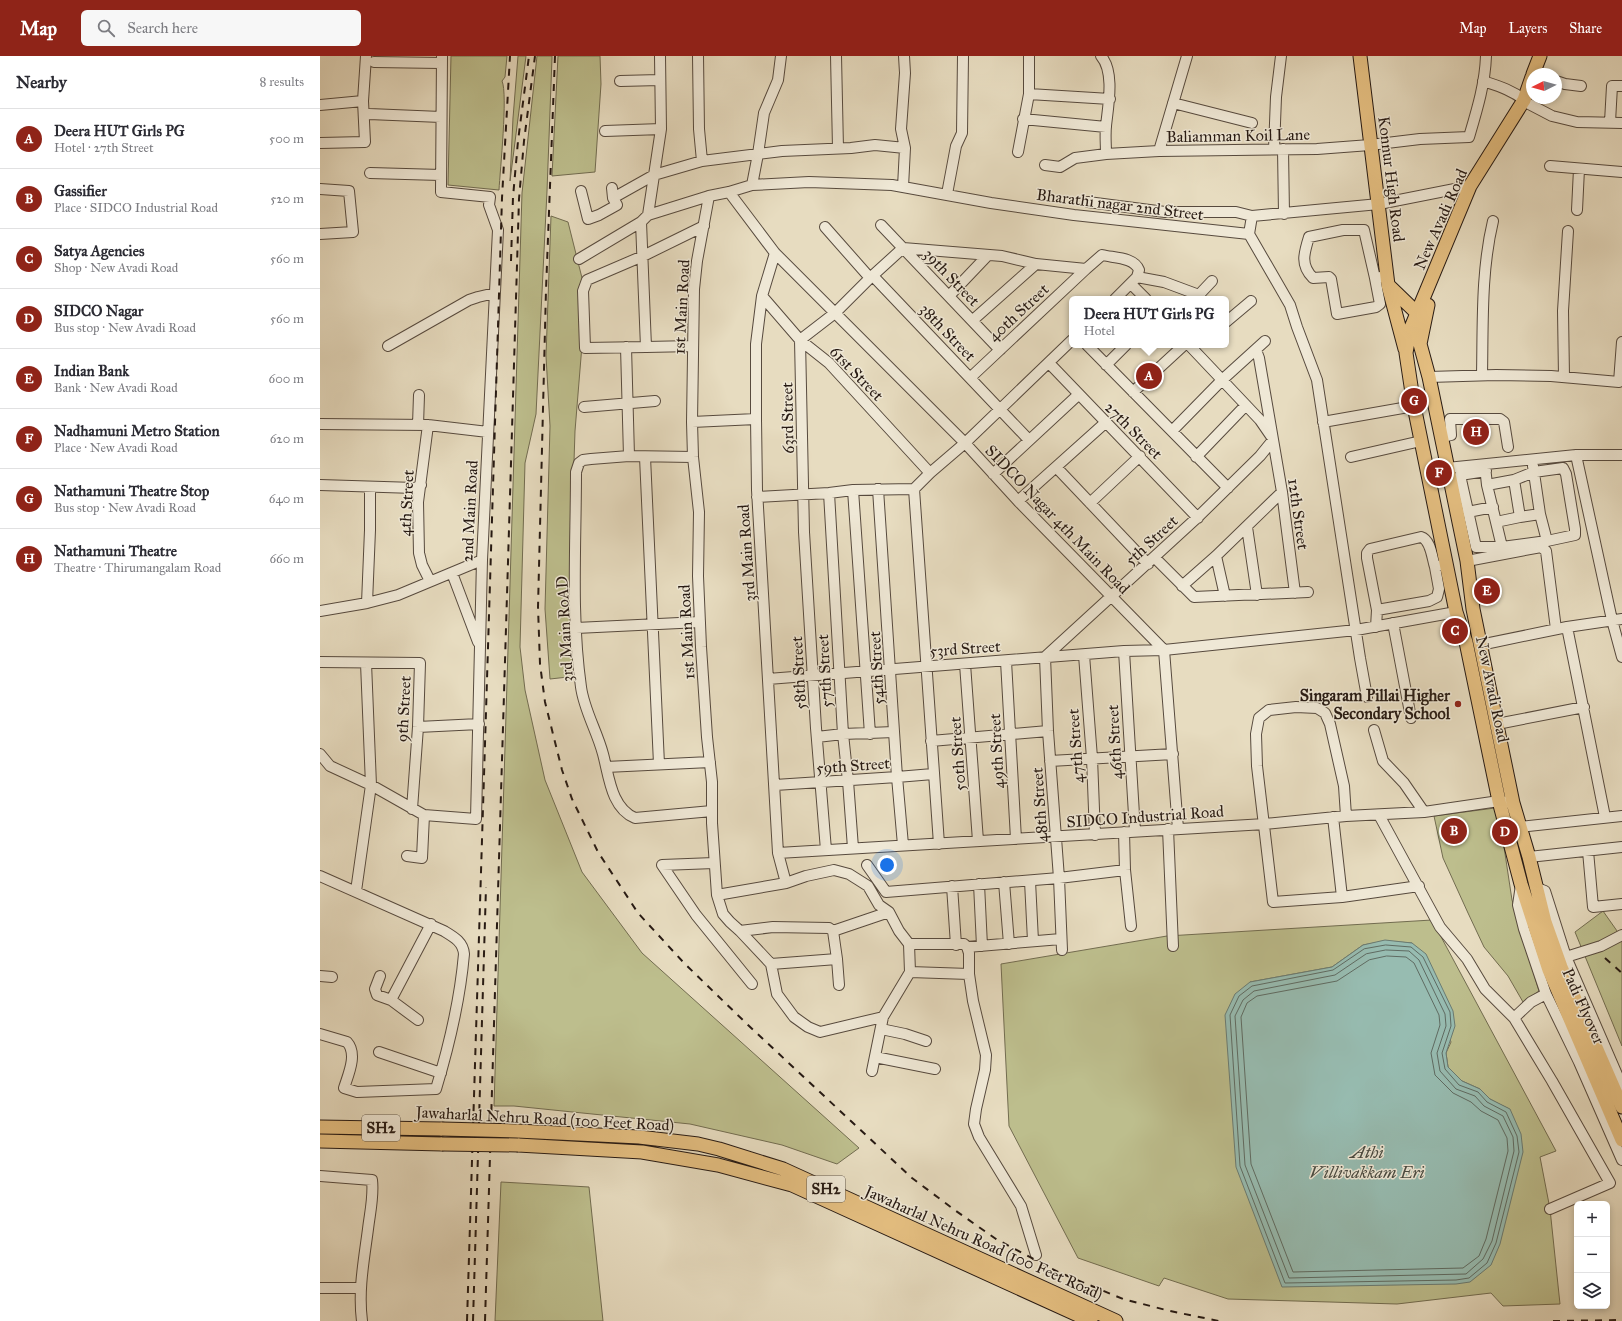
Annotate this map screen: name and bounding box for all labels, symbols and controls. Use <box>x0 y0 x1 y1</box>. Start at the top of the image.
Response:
search box <box>81 10 361 46</box>
text: Map <box>20 17 57 40</box>
icon: search <box>95 17 117 39</box>
text: Search here <box>127 19 198 37</box>
text: Map <box>1459 20 1487 37</box>
text: Layers <box>1509 20 1547 37</box>
text: Share <box>1569 20 1602 37</box>
north arrow <box>1526 68 1562 104</box>
text: Nearby <box>16 72 67 93</box>
text: 8 results <box>260 74 304 90</box>
street label: Konnur High Road <box>1373 115 1409 243</box>
text: Deera HUT Girls PG <box>54 122 185 140</box>
street label: Baliamman Koil Lane <box>1166 125 1310 146</box>
text: A <box>25 131 33 147</box>
text: 500 m <box>269 131 304 147</box>
text: Hotel · 27th Street <box>54 140 154 156</box>
street label: New Avadi Road <box>1410 166 1471 273</box>
text: Gassifier <box>54 182 107 200</box>
street label: Bharathi nagar 2nd Street <box>1035 185 1205 225</box>
text: B <box>25 191 33 207</box>
text: 520 m <box>270 191 304 207</box>
text: Place · SIDCO Industrial Road <box>54 200 218 216</box>
text: Satya Agencies <box>54 242 144 260</box>
street label: 39th Street <box>920 245 984 310</box>
text: C <box>25 251 33 267</box>
text: 560 m <box>270 251 304 267</box>
street label: 1st Main Road <box>670 259 693 355</box>
text: Shop · New Avadi Road <box>54 260 178 276</box>
street label: 40th Street <box>984 279 1053 345</box>
popup <box>1069 296 1229 348</box>
street label: 38th Street <box>916 300 980 365</box>
text: SIDCO Nagar <box>54 302 143 320</box>
text: Deera HUT Girls PG <box>1084 305 1214 323</box>
text: D <box>24 311 34 327</box>
text: 560 m <box>270 311 304 327</box>
text: Bus stop · New Avadi Road <box>54 320 196 336</box>
text: Hotel <box>1084 323 1115 339</box>
street label: 61st Street <box>826 342 888 405</box>
pin: A <box>1136 361 1162 391</box>
text: Indian Bank <box>54 362 129 380</box>
text: E <box>24 371 34 387</box>
text: 600 m <box>268 371 304 387</box>
text: Bank · New Avadi Road <box>54 380 178 396</box>
street label: 63rd Street <box>777 382 798 454</box>
pin: G <box>1401 386 1427 416</box>
street label: 27th Street <box>1101 398 1167 463</box>
pin: H <box>1463 417 1489 447</box>
text: Nadhamuni Metro Station <box>54 422 220 440</box>
text: F <box>25 431 33 447</box>
text: 620 m <box>270 431 304 447</box>
text: Place · New Avadi Road <box>54 440 178 456</box>
street label: SIDCO Nagar 4th Main Road <box>981 441 1134 598</box>
pin: F <box>1426 458 1452 488</box>
street label: 2nd Main Road <box>457 460 482 562</box>
street label: 4th Street <box>395 469 418 537</box>
street label: 12th Street <box>1284 477 1313 551</box>
text: Nathamuni Theatre Stop <box>54 482 209 500</box>
text: G <box>24 491 34 507</box>
text: 640 m <box>269 491 304 507</box>
text: Bus stop · New Avadi Road <box>54 500 196 516</box>
street label: 3rd Main Road <box>734 504 759 602</box>
street label: 5th Street <box>1121 511 1182 570</box>
text: Nathamuni Theatre <box>54 542 177 560</box>
text: H <box>23 551 35 567</box>
text: 660 m <box>269 551 304 567</box>
text: Theatre · Thirumangalam Road <box>54 560 221 576</box>
street label: 3rd Main RoAD <box>552 575 577 683</box>
pin: E <box>1474 576 1500 606</box>
street label: 1st Main Road <box>675 584 698 680</box>
pin: C <box>1442 616 1468 646</box>
street label: 54th Street <box>865 630 888 705</box>
street label: 57th Street <box>813 633 836 708</box>
street label: New Avadi Road <box>1472 634 1513 744</box>
street label: 58th Street <box>787 635 810 710</box>
street label: 53rd Street <box>929 637 1001 660</box>
street label: 9th Street <box>392 675 415 743</box>
place label: Singaram Pillai Higher Secondary School <box>1300 686 1451 724</box>
marker: Singaram Pillai Higher Secondary School <box>1453 699 1463 709</box>
street label: 46th Street <box>1103 704 1126 780</box>
street label: 47th Street <box>1063 708 1088 784</box>
street label: 49th Street <box>985 713 1008 789</box>
street label: 50th Street <box>945 716 970 792</box>
street label: 59th Street <box>816 753 891 778</box>
street label: 48th Street <box>1027 766 1052 843</box>
street label: SIDCO Industrial Road <box>1066 802 1224 831</box>
pin: B <box>1441 816 1467 846</box>
pin: D <box>1492 817 1518 847</box>
your location <box>877 855 897 875</box>
street label: Padi Flyover <box>1558 965 1609 1047</box>
street label: Jawaharlal Nehru Road (100 Feet Road) <box>413 1102 675 1136</box>
road number: SH2 <box>362 1115 400 1141</box>
water label: Athi Villivakkam Eri <box>1310 1142 1424 1183</box>
road number: SH2 <box>807 1176 845 1202</box>
street label: Jawaharlal Nehru Road (100 Feet Road) <box>860 1180 1106 1305</box>
map controls <box>1574 1201 1610 1309</box>
button: + <box>1574 1201 1610 1237</box>
button: − <box>1574 1237 1610 1273</box>
button: layers <box>1574 1273 1610 1309</box>

